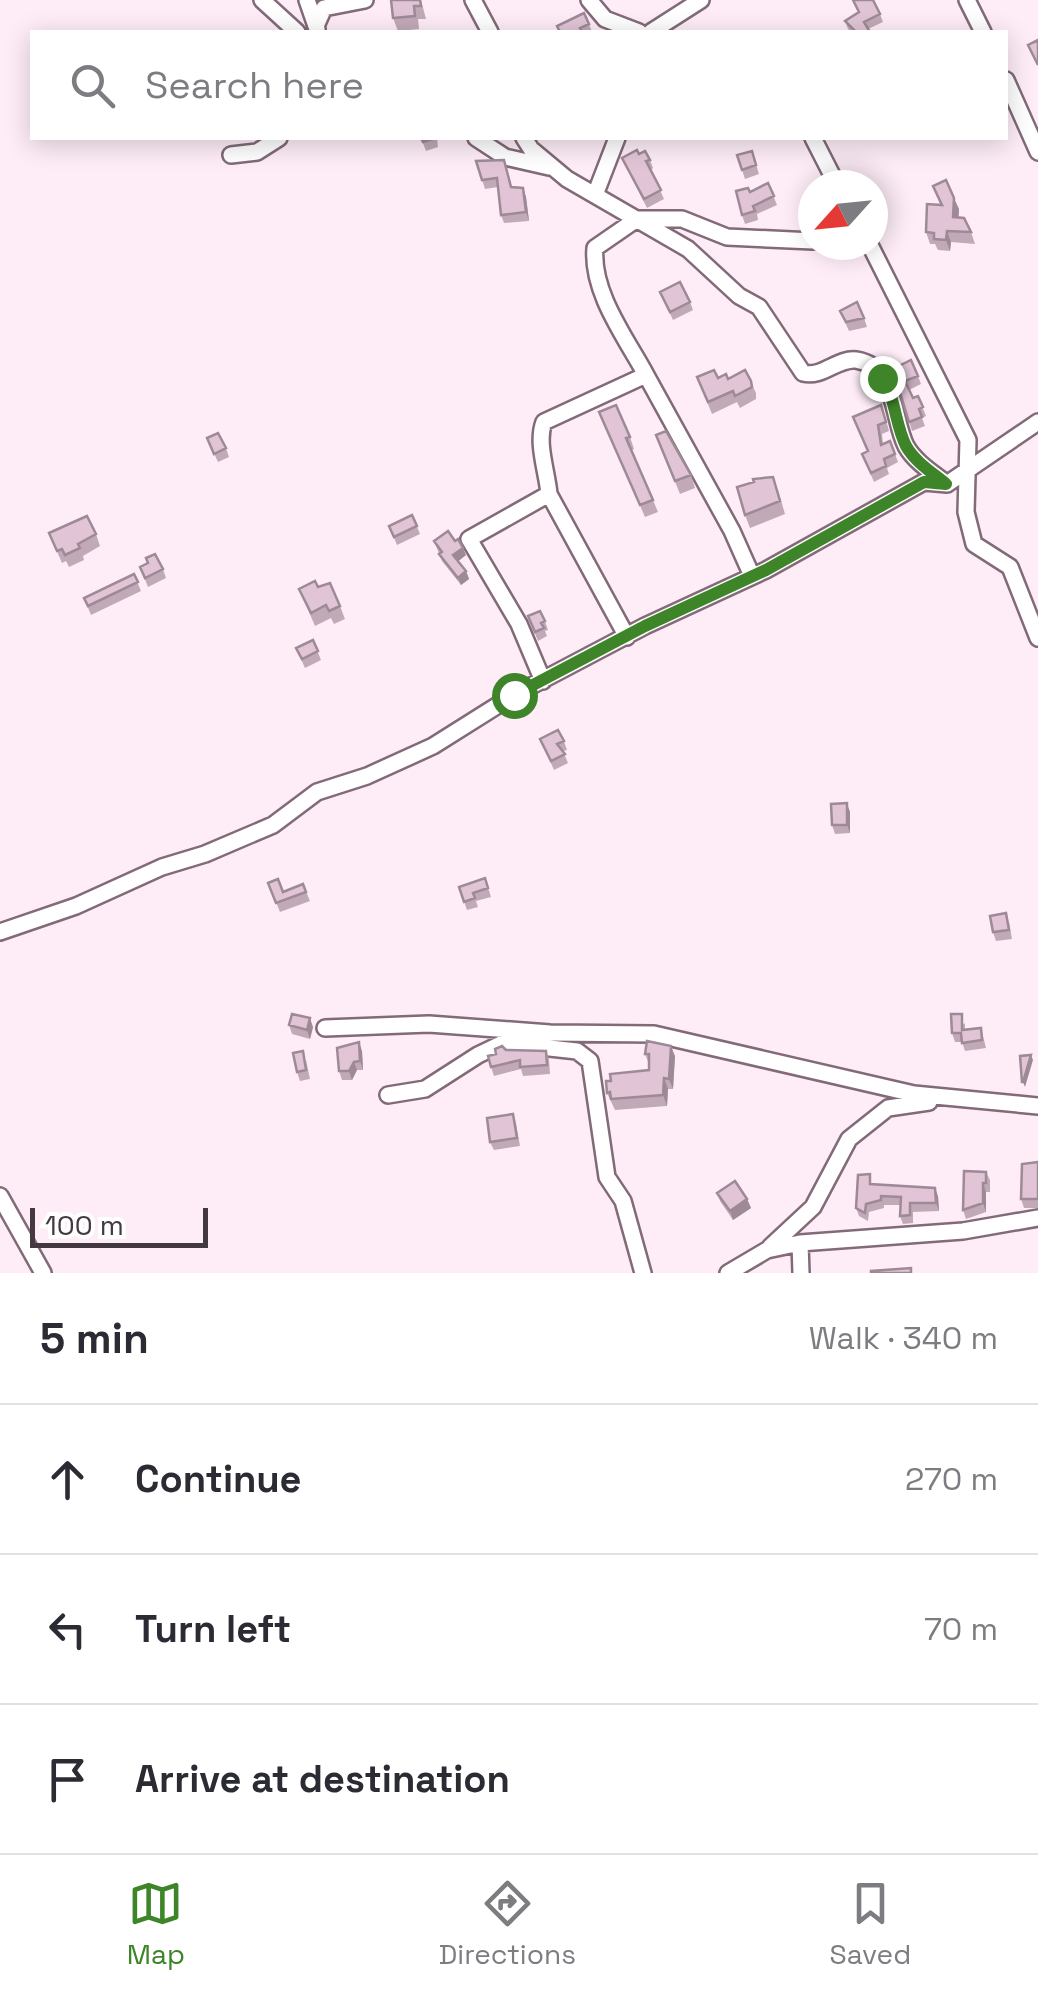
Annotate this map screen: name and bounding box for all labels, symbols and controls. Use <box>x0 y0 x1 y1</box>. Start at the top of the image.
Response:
search box <box>30 30 1008 140</box>
icon: search <box>65 58 120 113</box>
text: Search here <box>145 61 364 109</box>
north arrow <box>798 170 888 260</box>
route end <box>860 356 906 402</box>
route start <box>492 673 538 719</box>
scale bar <box>30 1203 208 1248</box>
text: 100 m <box>45 1207 124 1243</box>
text: 5 min <box>40 1312 149 1365</box>
text: Walk · 340 m <box>809 1318 998 1358</box>
icon: ahead <box>40 1452 95 1507</box>
text: Continue <box>135 1455 301 1503</box>
text: 270 m <box>905 1459 998 1499</box>
icon: left <box>40 1602 95 1657</box>
text: Turn left <box>135 1605 291 1653</box>
text: 70 m <box>924 1609 998 1649</box>
icon: arrive <box>40 1752 95 1807</box>
text: Arrive at destination <box>135 1755 510 1803</box>
tab: Map <box>127 1876 185 1972</box>
tab: Directions <box>439 1876 576 1972</box>
tab: Saved <box>830 1876 911 1972</box>

